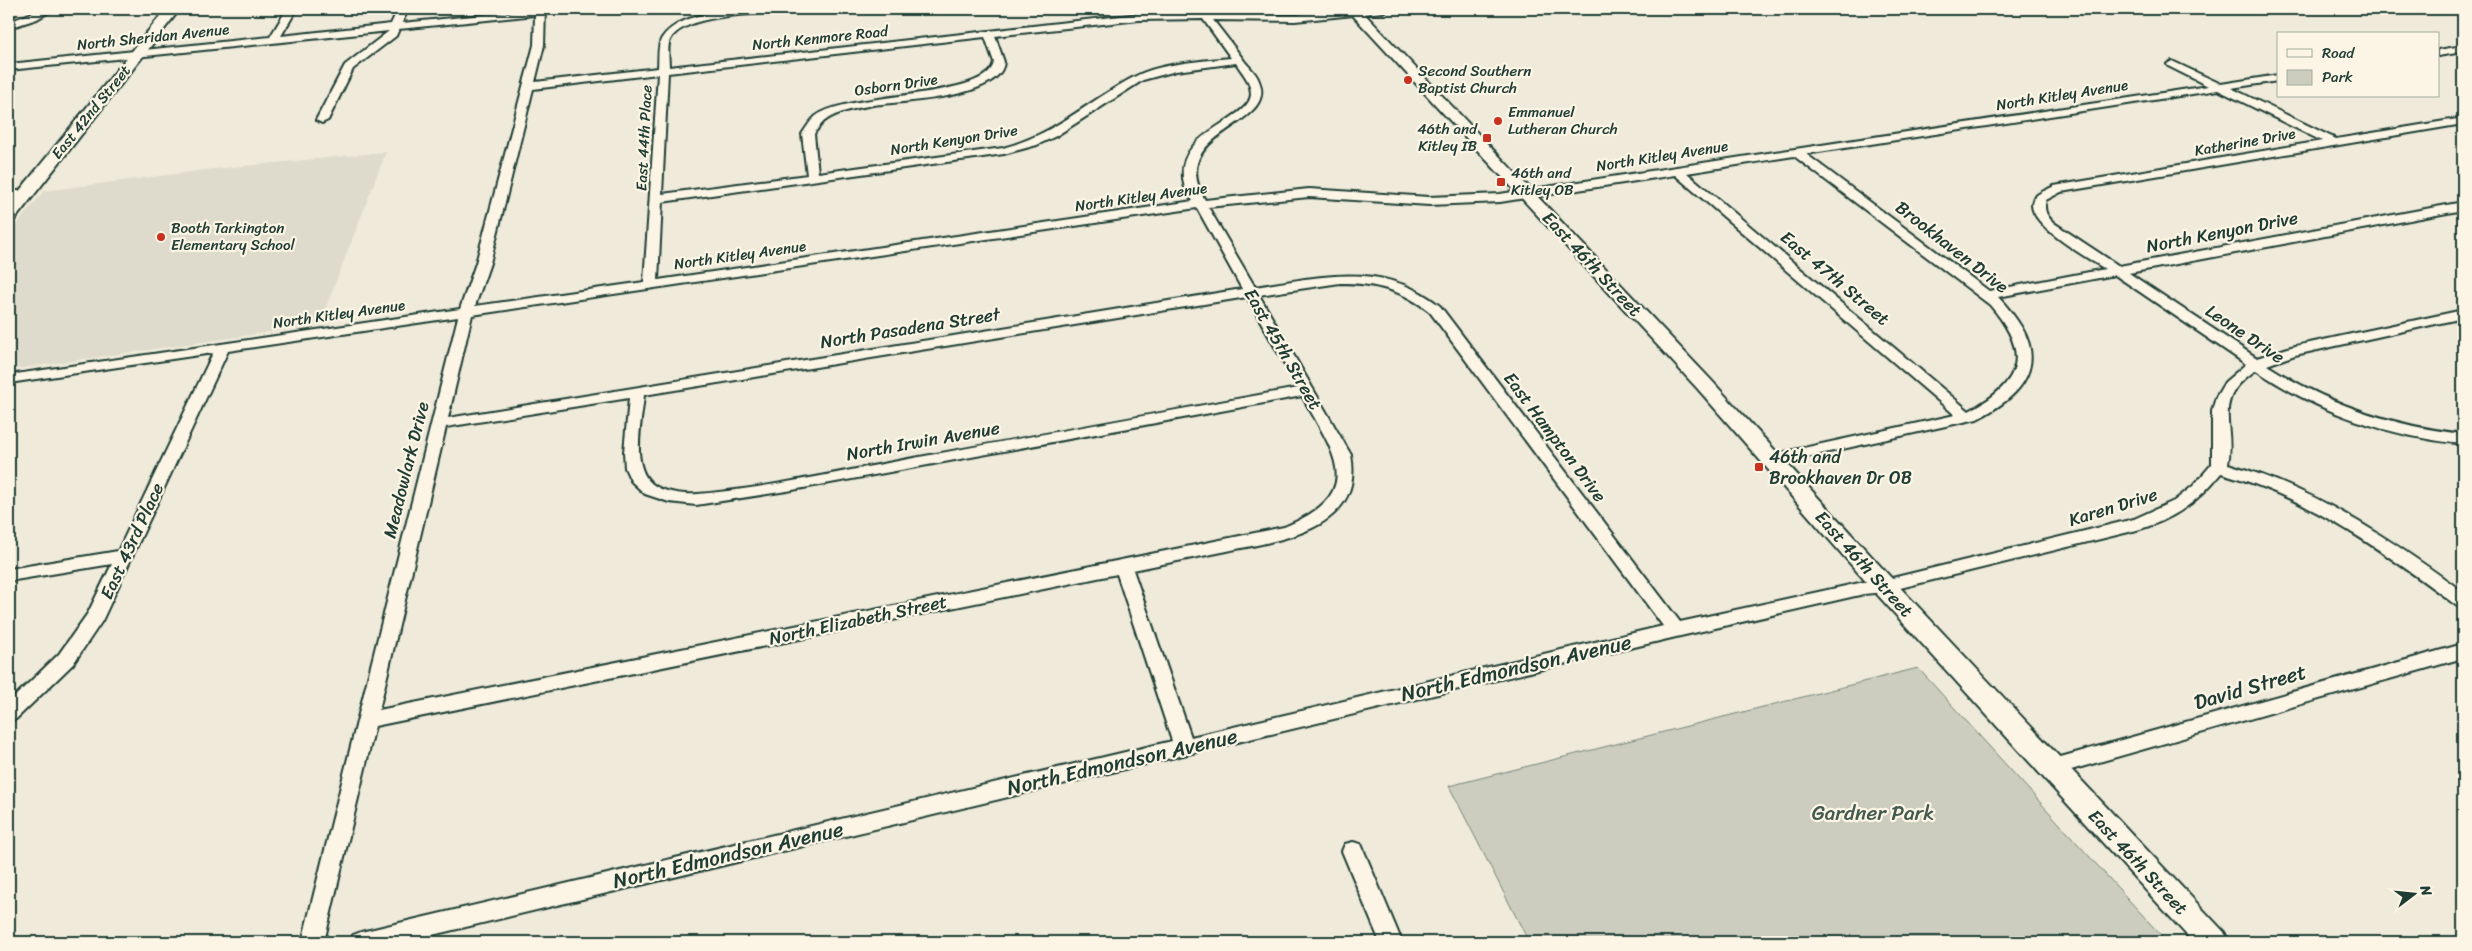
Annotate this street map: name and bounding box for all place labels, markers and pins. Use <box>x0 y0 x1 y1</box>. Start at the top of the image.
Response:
place label: Second Southern Baptist Church <box>1418 58 1531 101</box>
marker: Second Southern Baptist Church <box>1402 74 1414 86</box>
place label: Emmanuel Lutheran Church <box>1508 99 1618 142</box>
marker: Emmanuel Lutheran Church <box>1492 115 1504 127</box>
place label: 46th and Kitley IB <box>1417 116 1478 159</box>
marker: 46th and Kitley IB <box>1481 132 1493 144</box>
place label: 46th and Kitley OB <box>1511 160 1574 203</box>
marker: 46th and Kitley OB <box>1495 176 1507 188</box>
place label: Booth Tarkington Elementary School <box>171 215 296 258</box>
marker: Booth Tarkington Elementary School <box>155 231 167 243</box>
place label: 46th and Brookhaven Dr OB <box>1769 441 1912 494</box>
marker: 46th and Brookhaven Dr OB <box>1753 461 1765 473</box>

